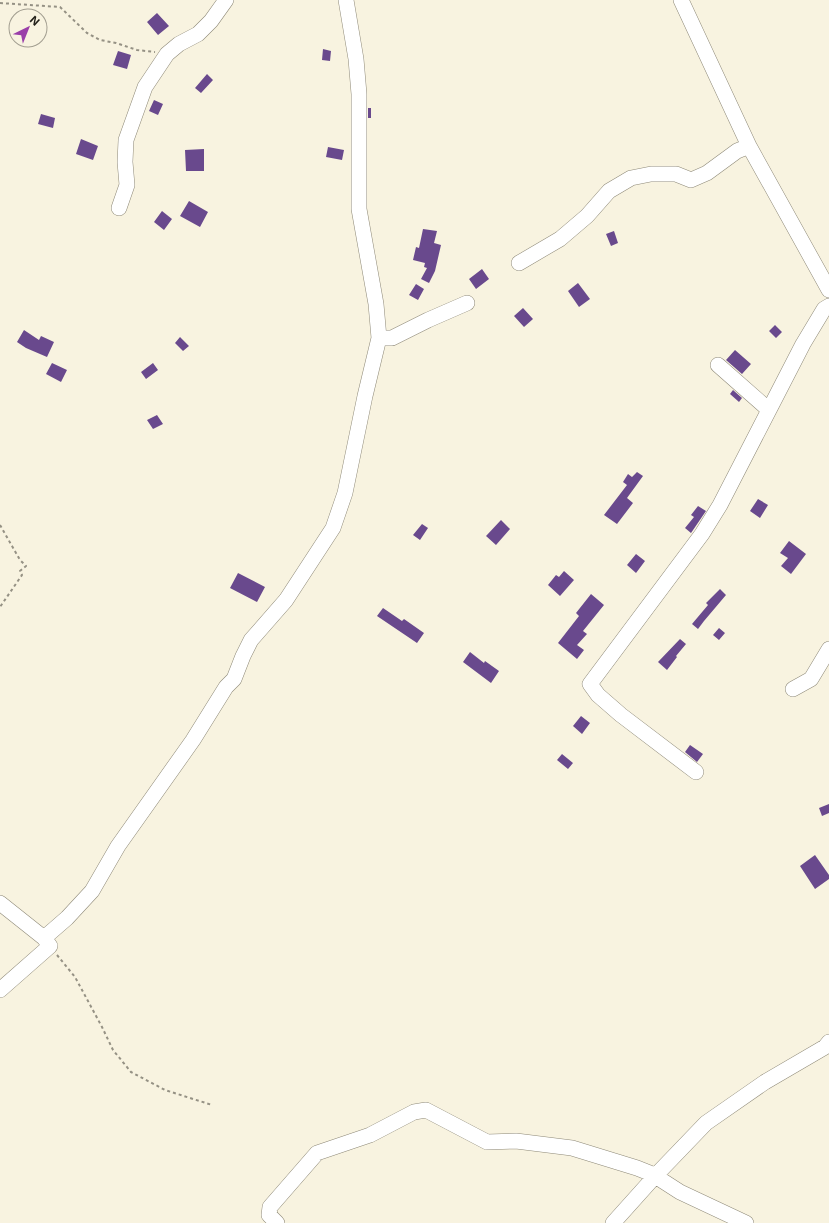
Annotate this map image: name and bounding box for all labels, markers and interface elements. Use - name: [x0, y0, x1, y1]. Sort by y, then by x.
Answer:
- north arrow: [8, 8, 48, 48]
- text: N: [27, 13, 43, 29]

